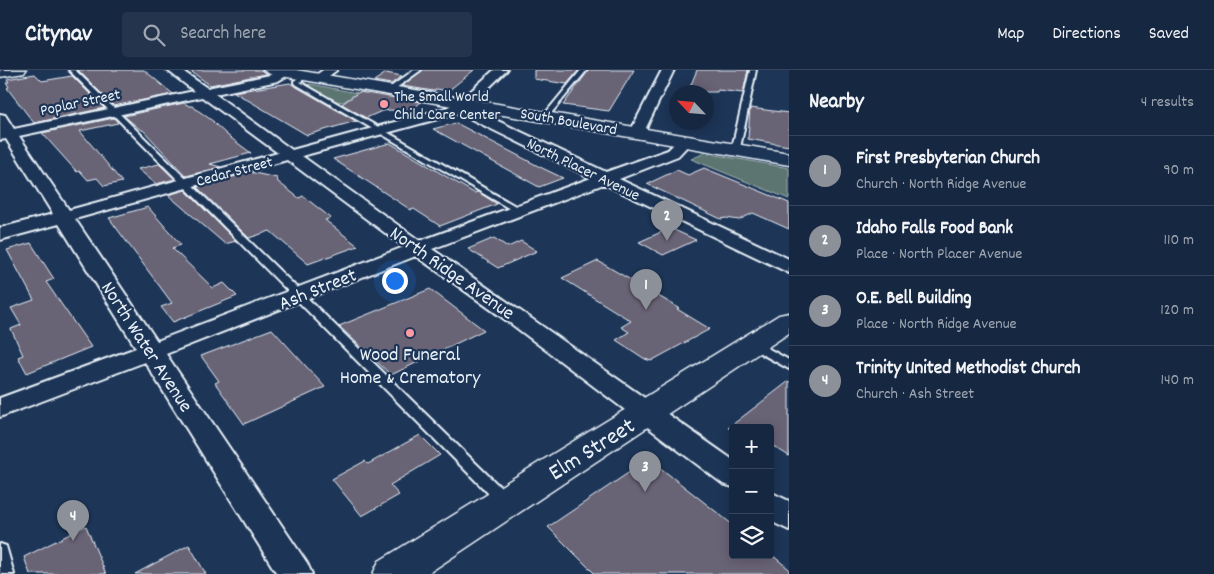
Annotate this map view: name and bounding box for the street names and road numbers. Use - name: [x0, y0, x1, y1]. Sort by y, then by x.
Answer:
- street label: Poplar Street: [38, 84, 123, 123]
- street label: South Boulevard: [518, 103, 619, 142]
- street label: North Placer Avenue: [522, 133, 643, 208]
- street label: Cedar Street: [194, 151, 276, 194]
- street label: North Ridge Avenue: [383, 221, 520, 328]
- street label: Ash Street: [275, 263, 361, 319]
- street label: North Water Avenue: [93, 277, 198, 419]
- street label: Elm Street: [542, 410, 643, 491]

